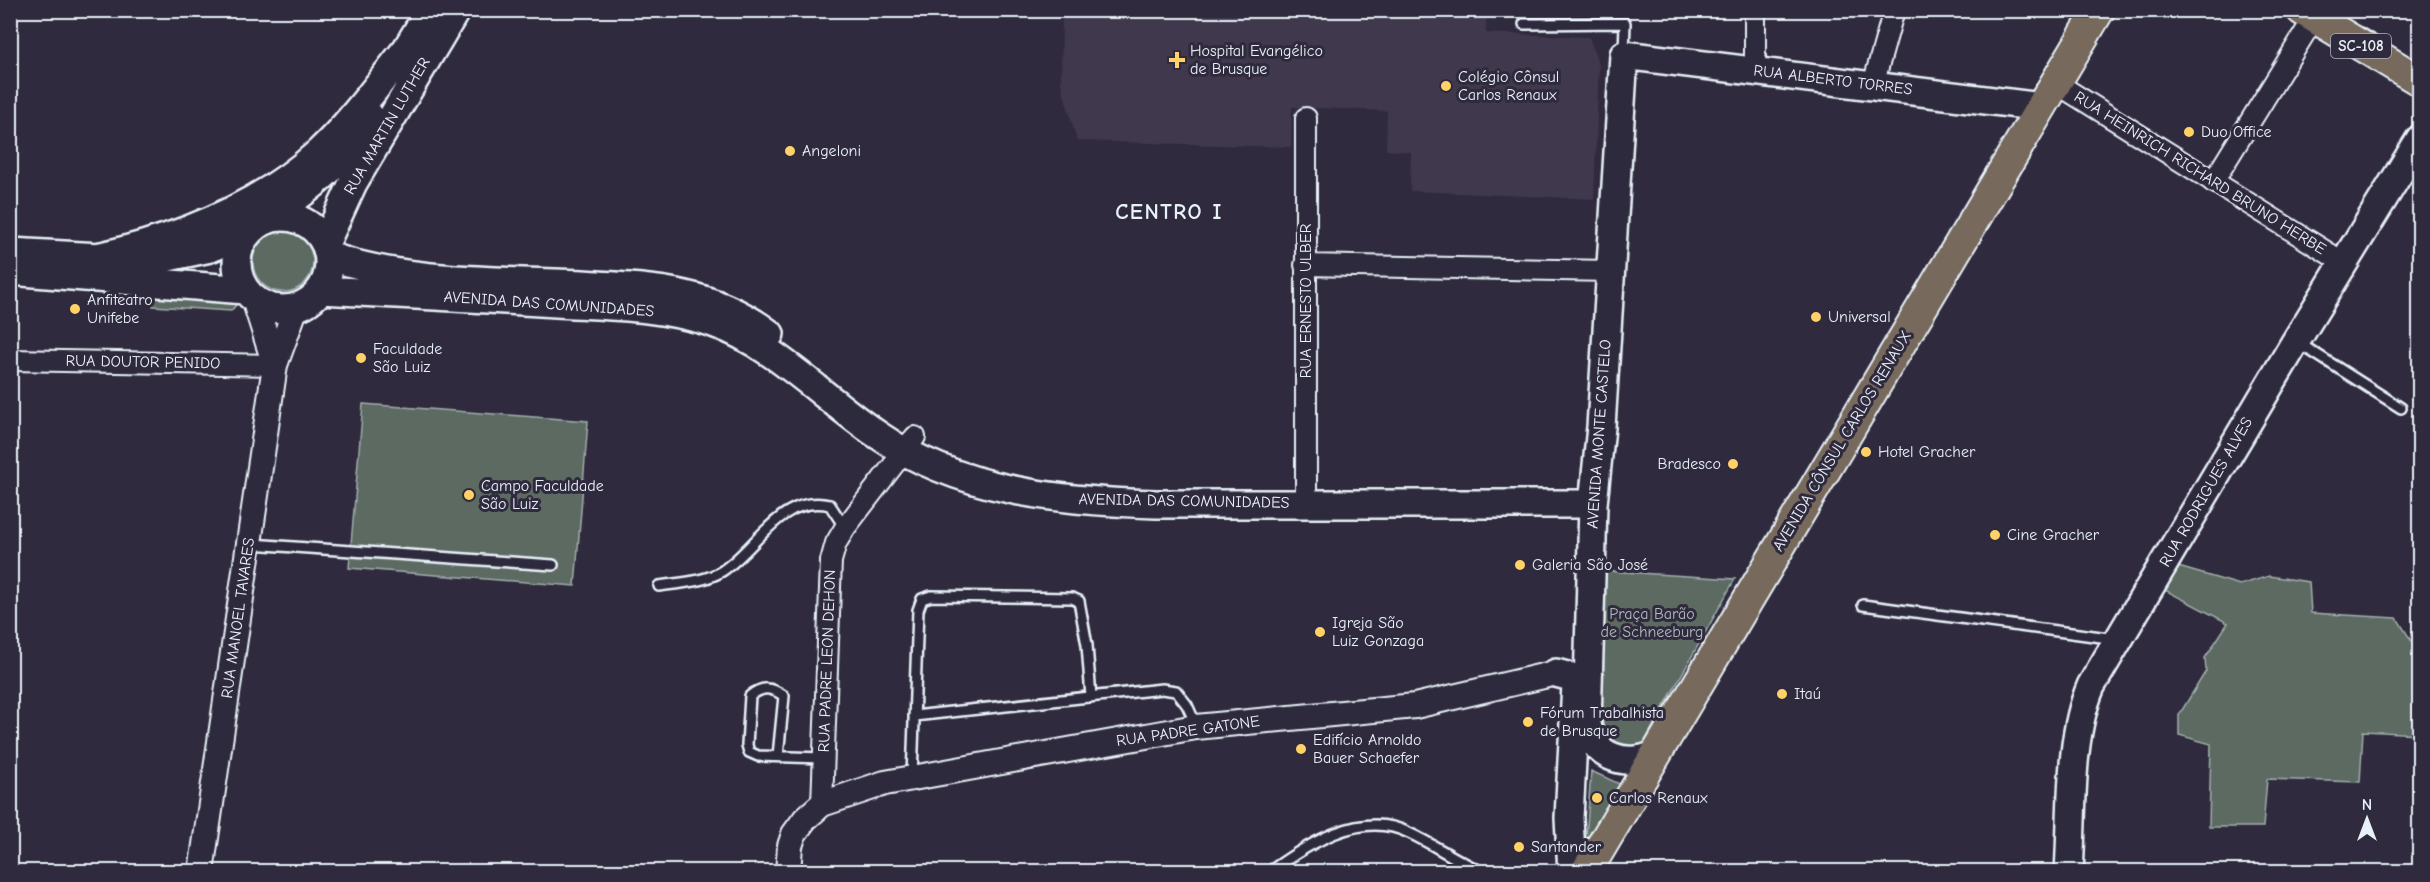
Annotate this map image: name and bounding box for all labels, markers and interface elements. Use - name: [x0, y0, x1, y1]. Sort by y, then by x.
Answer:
- road number: SC-108: [2331, 34, 2391, 58]
- place label: Hospital Evangélico de Brusque: [1190, 42, 1323, 78]
- marker: Hospital Evangélico de Brusque: [1168, 51, 1186, 69]
- street label: RUA MARTIN LUTHER: [340, 54, 434, 198]
- street label: RUA ALBERTO TORRES: [1753, 61, 1914, 99]
- place label: Colégio Cônsul Carlos Renaux: [1458, 68, 1559, 104]
- marker: Colégio Cônsul Carlos Renaux: [1439, 79, 1453, 93]
- street label: RUA HEINRICH RICHARD BRUNO HERBE: [2071, 88, 2329, 258]
- place label: Duo Office: [2201, 123, 2272, 141]
- marker: Duo Office: [2182, 125, 2196, 139]
- place label: Angeloni: [802, 142, 861, 160]
- marker: Angeloni: [783, 144, 797, 158]
- district label: CENTRO I: [1115, 199, 1223, 225]
- street label: RUA ERNESTO ULBER: [1297, 223, 1315, 378]
- street label: AVENIDA DAS COMUNIDADES: [443, 288, 655, 320]
- place label: Anfiteatro Unifebe: [87, 291, 153, 327]
- marker: Anfiteatro Unifebe: [68, 302, 82, 316]
- place label: Universal: [1828, 308, 1891, 326]
- marker: Universal: [1809, 310, 1823, 324]
- street label: AVENIDA CÔNSUL CARLOS RENAUX: [1768, 327, 1915, 554]
- street label: AVENIDA MONTE CASTELO: [1583, 339, 1615, 529]
- place label: Faculdade São Luiz: [373, 340, 442, 376]
- marker: Faculdade São Luiz: [354, 351, 368, 365]
- street label: RUA DOUTOR PENIDO: [65, 352, 221, 372]
- street label: RUA RODRIGUES ALVES: [2156, 414, 2256, 570]
- place label: Hotel Gracher: [1878, 443, 1976, 461]
- marker: Hotel Gracher: [1859, 445, 1873, 459]
- place label: Bradesco: [1657, 455, 1721, 473]
- marker: Bradesco: [1726, 457, 1740, 471]
- place label: Campo Faculdade São Luiz: [481, 477, 604, 513]
- marker: Campo Faculdade São Luiz: [462, 488, 476, 502]
- street label: AVENIDA DAS COMUNIDADES: [1078, 490, 1290, 512]
- place label: Cine Gracher: [2007, 526, 2100, 544]
- marker: Cine Gracher: [1988, 528, 2002, 542]
- street label: RUA MANOEL TAVARES: [218, 536, 258, 699]
- place label: Galeria São José: [1532, 556, 1648, 574]
- marker: Galeria São José: [1513, 558, 1527, 572]
- street label: RUA PADRE LEON DEHON: [815, 569, 839, 753]
- park label: Praça Barão de Schneeburg: [1601, 605, 1703, 641]
- place label: Igreja São Luiz Gonzaga: [1332, 614, 1424, 650]
- marker: Igreja São Luiz Gonzaga: [1313, 625, 1327, 639]
- place label: Itaú: [1794, 685, 1821, 703]
- marker: Itaú: [1775, 687, 1789, 701]
- place label: Fórum Trabalhista de Brusque: [1540, 704, 1664, 740]
- street label: RUA PADRE GATONE: [1115, 712, 1261, 750]
- marker: Fórum Trabalhista de Brusque: [1521, 715, 1535, 729]
- place label: Edifício Arnoldo Bauer Schaefer: [1313, 731, 1421, 767]
- marker: Edifício Arnoldo Bauer Schaefer: [1294, 742, 1308, 756]
- place label: Carlos Renaux: [1609, 789, 1708, 807]
- north arrow: [2337, 789, 2397, 849]
- marker: Carlos Renaux: [1590, 791, 1604, 805]
- text: N: [2362, 796, 2372, 814]
- place label: Santander: [1531, 838, 1602, 856]
- marker: Santander: [1512, 840, 1526, 854]

